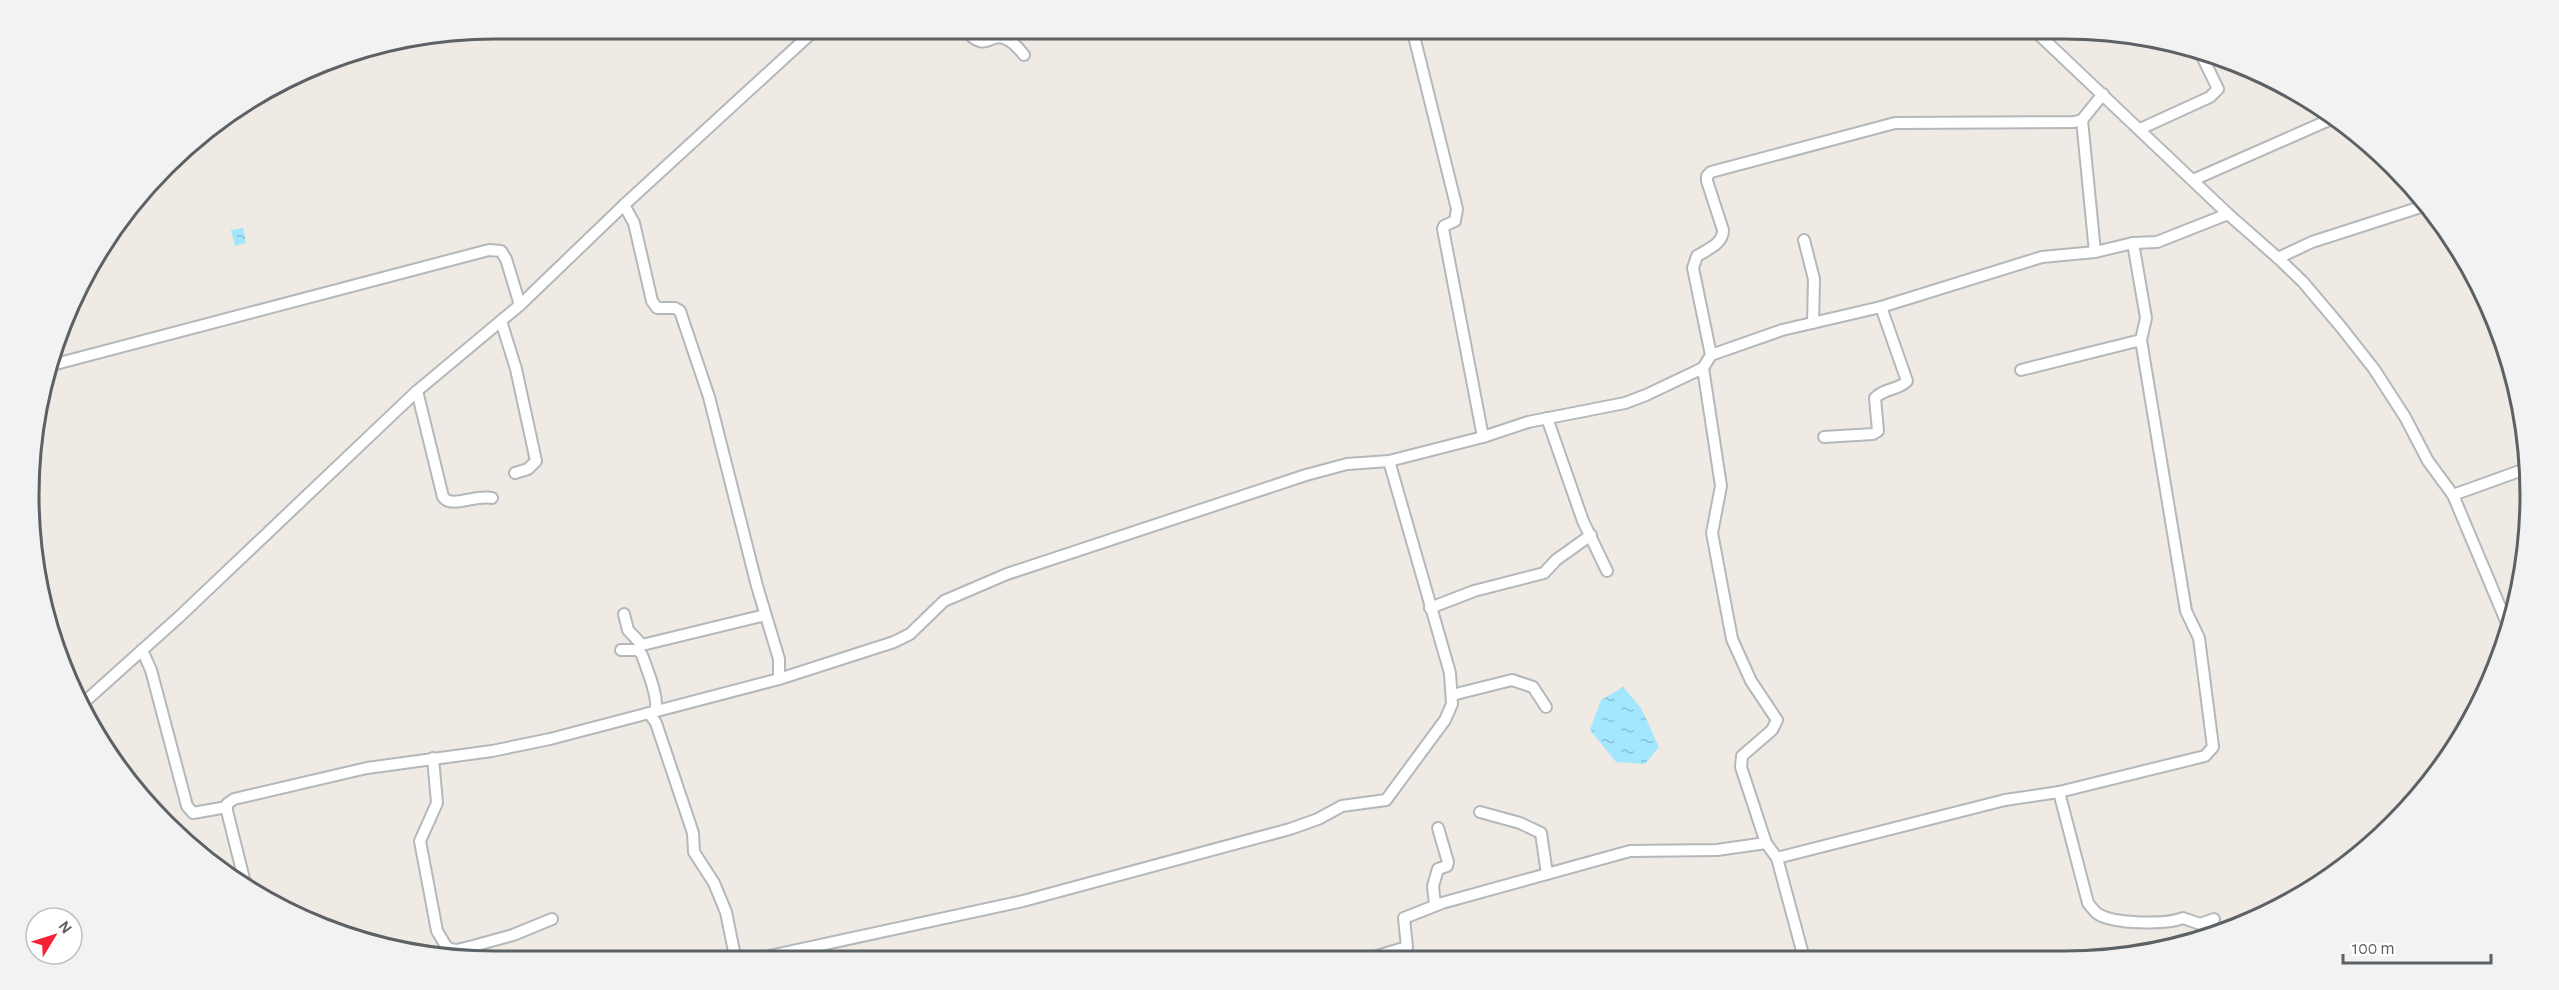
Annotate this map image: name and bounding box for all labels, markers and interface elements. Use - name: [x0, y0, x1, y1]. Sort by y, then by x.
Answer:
- north arrow: [24, 906, 84, 966]
- text: N: [55, 918, 75, 937]
- scale bar: [2343, 927, 2492, 965]
- text: 100 m: [2352, 940, 2395, 958]

